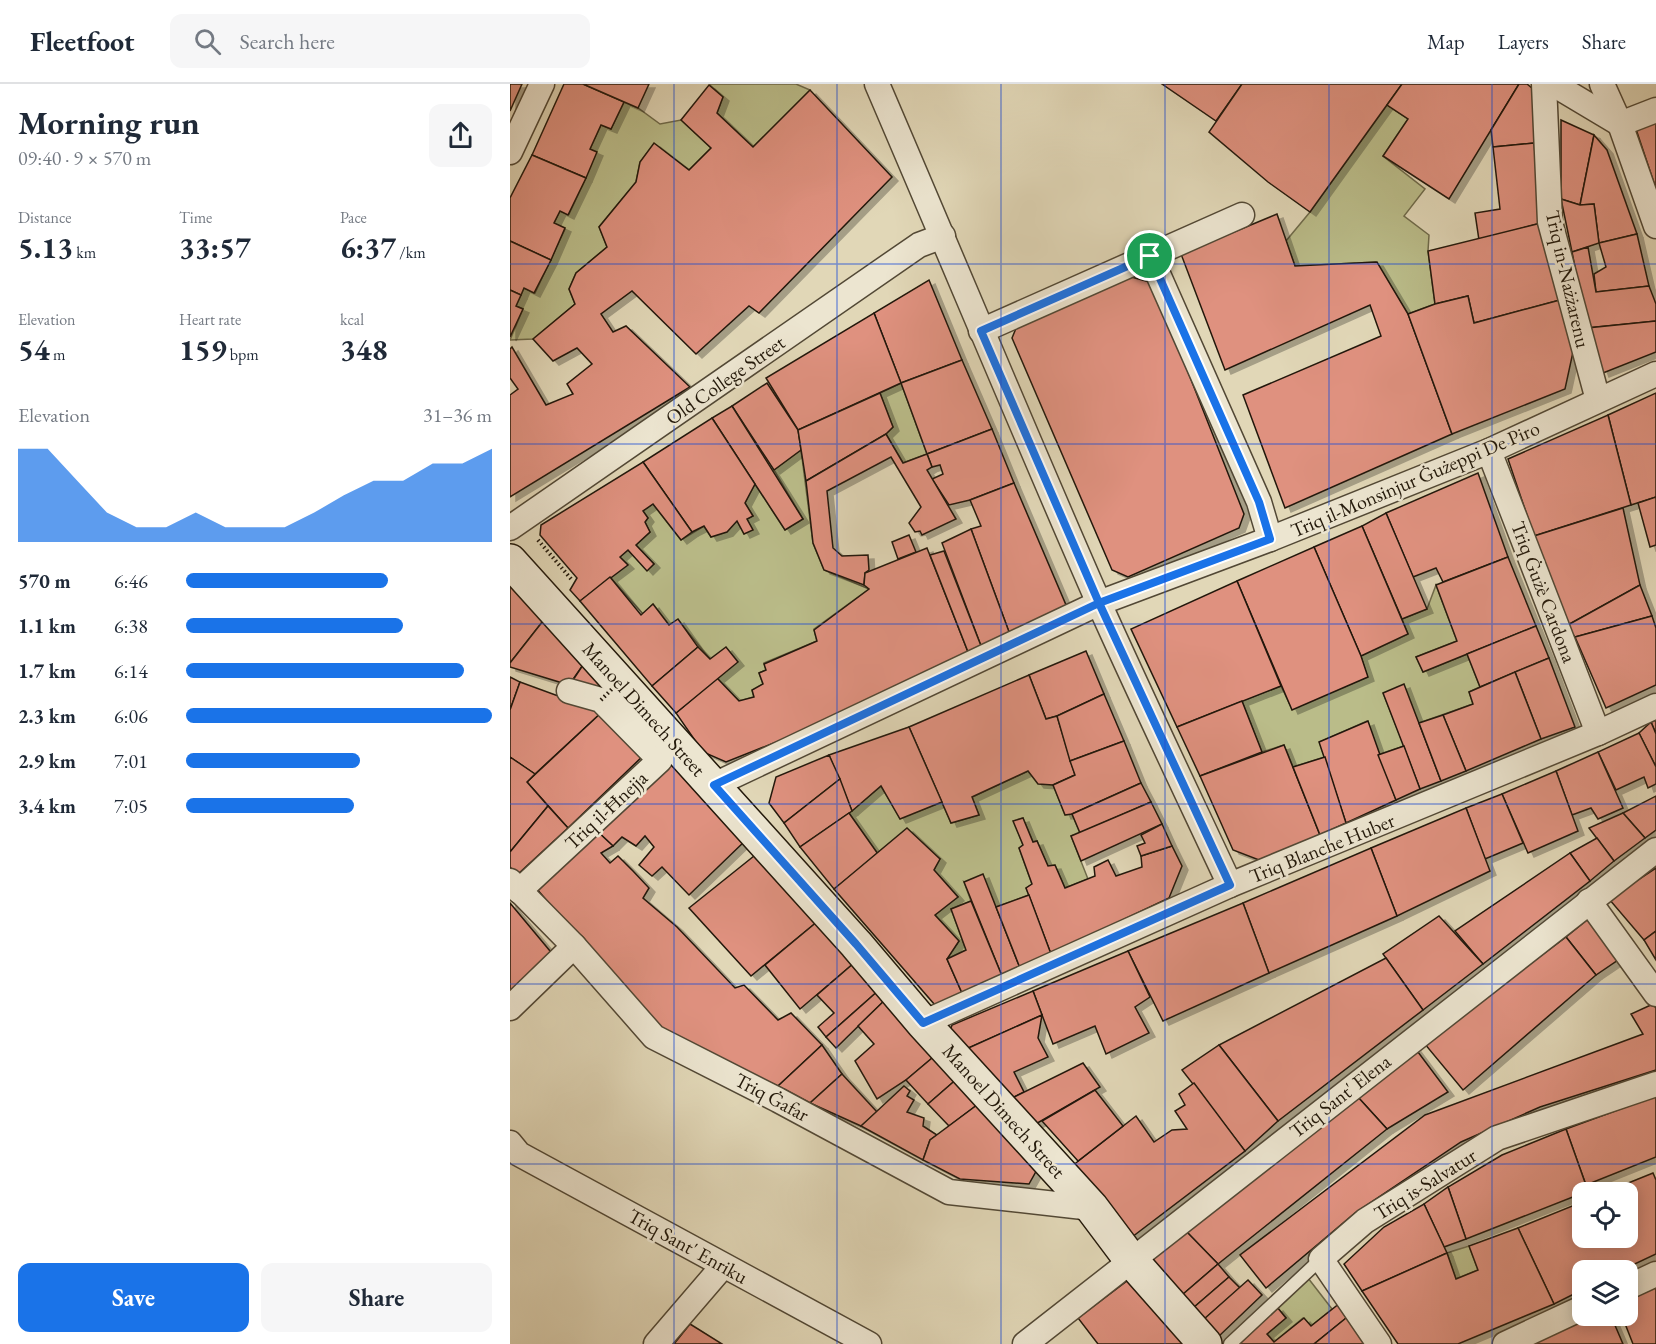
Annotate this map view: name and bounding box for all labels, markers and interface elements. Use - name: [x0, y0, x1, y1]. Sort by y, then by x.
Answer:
- search box: [170, 14, 590, 68]
- text: Fleetfoot: [30, 23, 134, 59]
- icon: search: [191, 25, 224, 58]
- text: Search here: [239, 27, 335, 56]
- text: Map: [1427, 28, 1465, 55]
- text: Layers: [1498, 28, 1549, 55]
- text: Share: [1582, 28, 1626, 55]
- text: Morning run: [18, 101, 200, 144]
- button: share: [429, 104, 492, 167]
- text: 09:40 · 9 × 570 m: [18, 145, 151, 171]
- text: Distance: [18, 207, 71, 228]
- text: Time: [179, 207, 212, 228]
- text: Pace: [340, 207, 367, 228]
- street label: Triq in-Nażżarenu: [1540, 208, 1597, 351]
- text: 5.13: [18, 228, 73, 267]
- text: 33:57: [179, 228, 251, 267]
- text: 6:37: [340, 228, 396, 267]
- pin: [1124, 230, 1175, 281]
- icon: arrive: [1133, 239, 1166, 272]
- text: km: [73, 242, 96, 263]
- text: /km: [396, 242, 426, 263]
- text: Elevation: [18, 309, 76, 330]
- text: Heart rate: [179, 309, 241, 330]
- text: kcal: [340, 309, 364, 330]
- street label: Old College Street: [660, 329, 790, 431]
- text: 54: [18, 330, 50, 369]
- text: 159: [179, 330, 227, 369]
- text: 348: [340, 330, 388, 369]
- text: m: [50, 344, 65, 365]
- text: bpm: [227, 344, 259, 365]
- text: Elevation: [18, 402, 90, 428]
- text: 31–36 m: [423, 402, 492, 428]
- street label: Triq il-Monsinjur Ġużeppi De Piro: [1287, 415, 1543, 543]
- street label: Triq Ġużè Cardona: [1505, 518, 1583, 666]
- text: 570 m: [18, 568, 71, 594]
- text: 6:46: [114, 568, 148, 594]
- text: 1.1 km: [18, 613, 76, 639]
- text: 6:38: [114, 613, 148, 639]
- street label: Manoel Dimech Street: [577, 636, 712, 782]
- text: 1.7 km: [18, 658, 76, 684]
- text: 6:14: [114, 658, 148, 684]
- text: 2.3 km: [18, 703, 76, 729]
- text: 6:06: [114, 703, 148, 729]
- text: 2.9 km: [18, 748, 76, 774]
- text: 7:01: [114, 748, 148, 774]
- street label: Triq il-Ħnejja: [559, 765, 653, 855]
- text: 3.4 km: [18, 793, 76, 819]
- text: 7:05: [114, 793, 148, 819]
- street label: Triq Blanche Huber: [1246, 807, 1399, 889]
- street label: Manoel Dimech Street: [937, 1038, 1072, 1184]
- street label: Triq Sant' Elena: [1284, 1048, 1396, 1144]
- street label: Triq Ġafar: [730, 1067, 814, 1128]
- street label: Triq is-Salvatur: [1369, 1142, 1481, 1226]
- map controls: [1572, 1182, 1638, 1326]
- button: locate: [1572, 1182, 1638, 1248]
- street label: Triq Sant' Enriku: [624, 1202, 753, 1290]
- button: layers: [1572, 1260, 1638, 1326]
- button: Save: [18, 1263, 249, 1332]
- button: Share: [261, 1263, 492, 1332]

